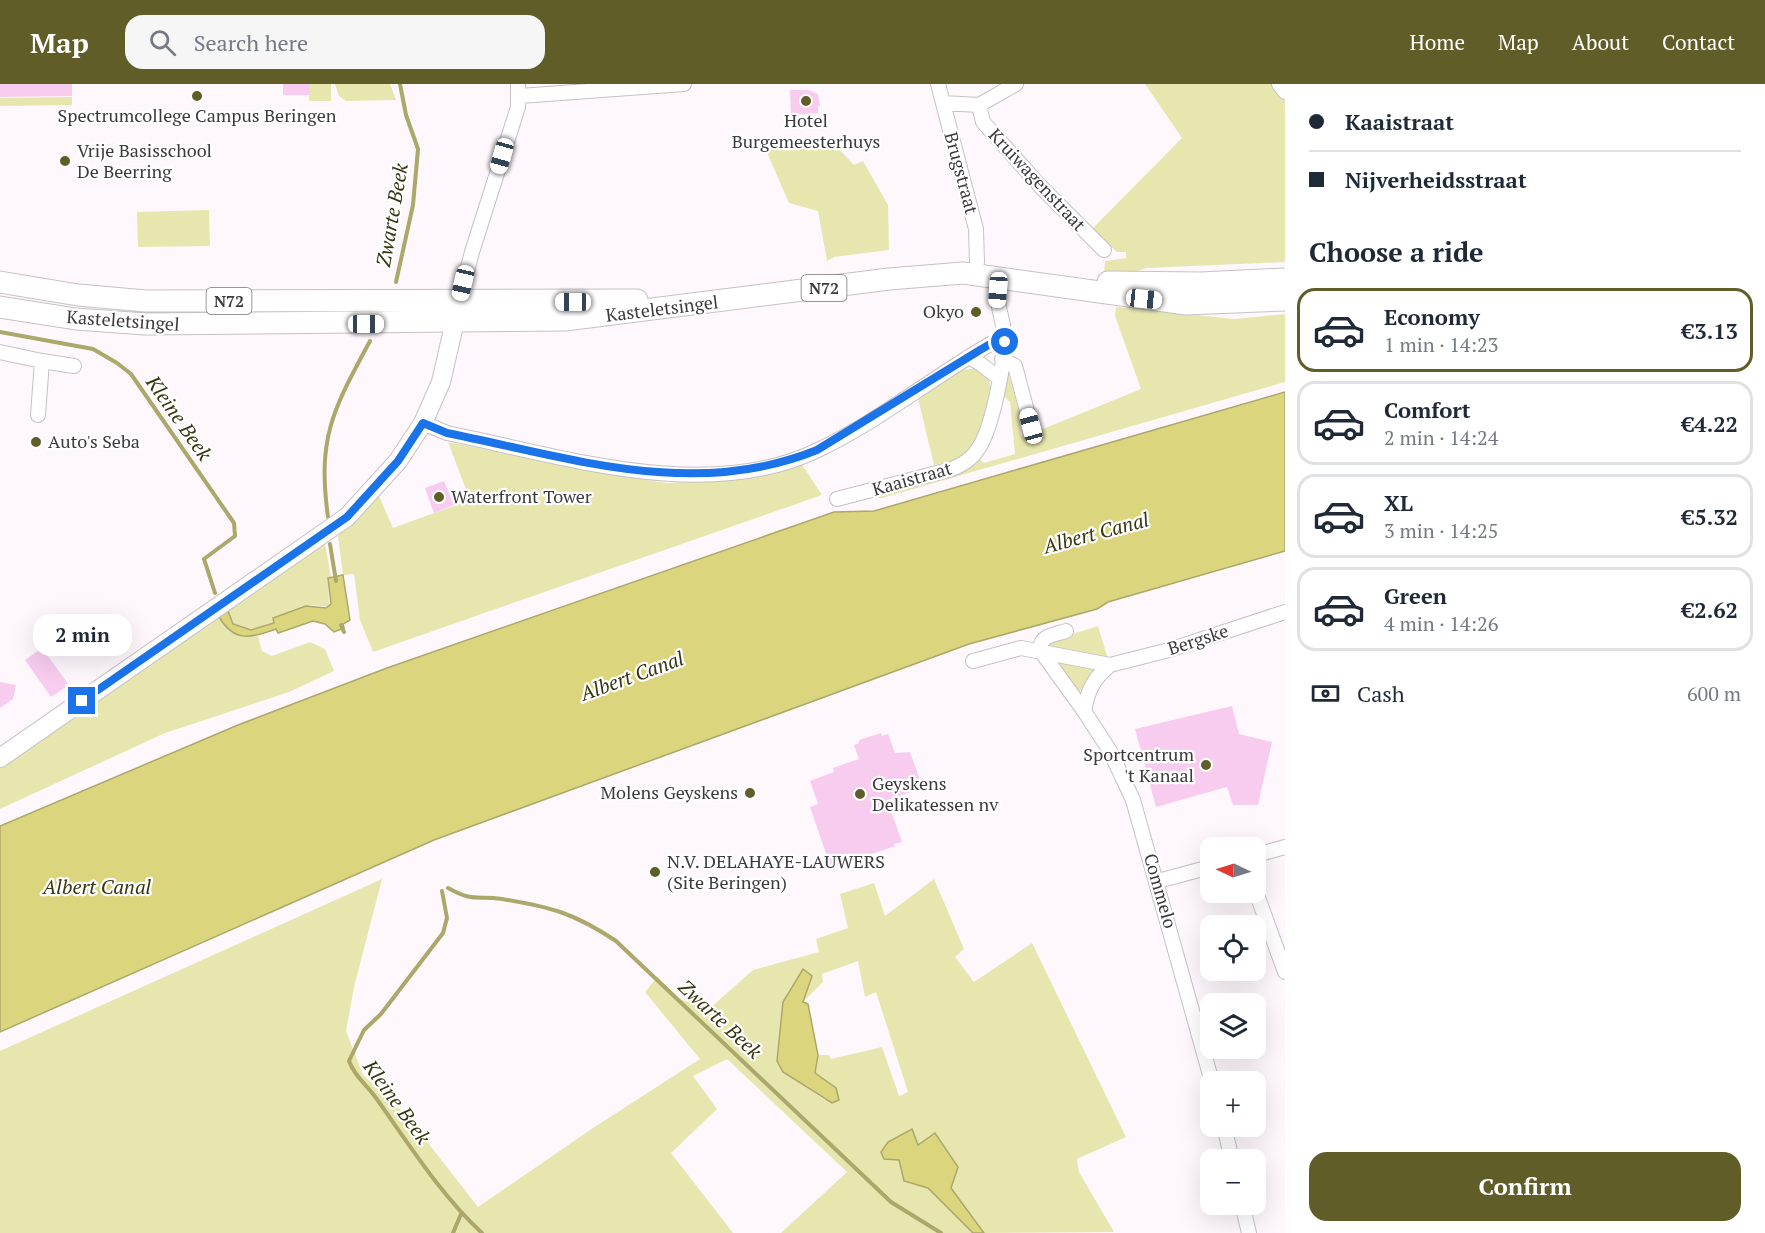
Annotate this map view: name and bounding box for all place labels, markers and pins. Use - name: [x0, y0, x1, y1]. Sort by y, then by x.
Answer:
- marker: Spectrumcollege Campus Beringen: [190, 89, 204, 103]
- marker: Hotel Burgemeesterhuys: [799, 94, 813, 108]
- place label: Spectrumcollege Campus Beringen: [58, 103, 337, 127]
- place label: Hotel Burgemeesterhuys: [732, 108, 880, 153]
- place label: Vrije Basisschool De Beerring: [77, 138, 212, 183]
- marker: Vrije Basisschool De Beerring: [58, 154, 72, 168]
- place label: Okyo: [923, 299, 964, 323]
- marker: Okyo: [969, 305, 983, 319]
- place label: Auto's Seba: [48, 429, 140, 453]
- marker: Auto's Seba: [29, 435, 43, 449]
- place label: Waterfront Tower: [451, 484, 592, 508]
- marker: Waterfront Tower: [432, 490, 446, 504]
- place label: Sportcentrum 't Kanaal: [1083, 742, 1194, 787]
- marker: Sportcentrum 't Kanaal: [1199, 758, 1213, 772]
- place label: Geyskens Delikatessen nv: [872, 771, 999, 816]
- place label: Molens Geyskens: [600, 780, 738, 804]
- marker: Molens Geyskens: [743, 786, 757, 800]
- marker: Geyskens Delikatessen nv: [853, 787, 867, 801]
- place label: N.V. DELAHAYE-LAUWERS (Site Beringen): [667, 849, 885, 894]
- marker: N.V. DELAHAYE-LAUWERS (Site Beringen): [648, 865, 662, 879]

